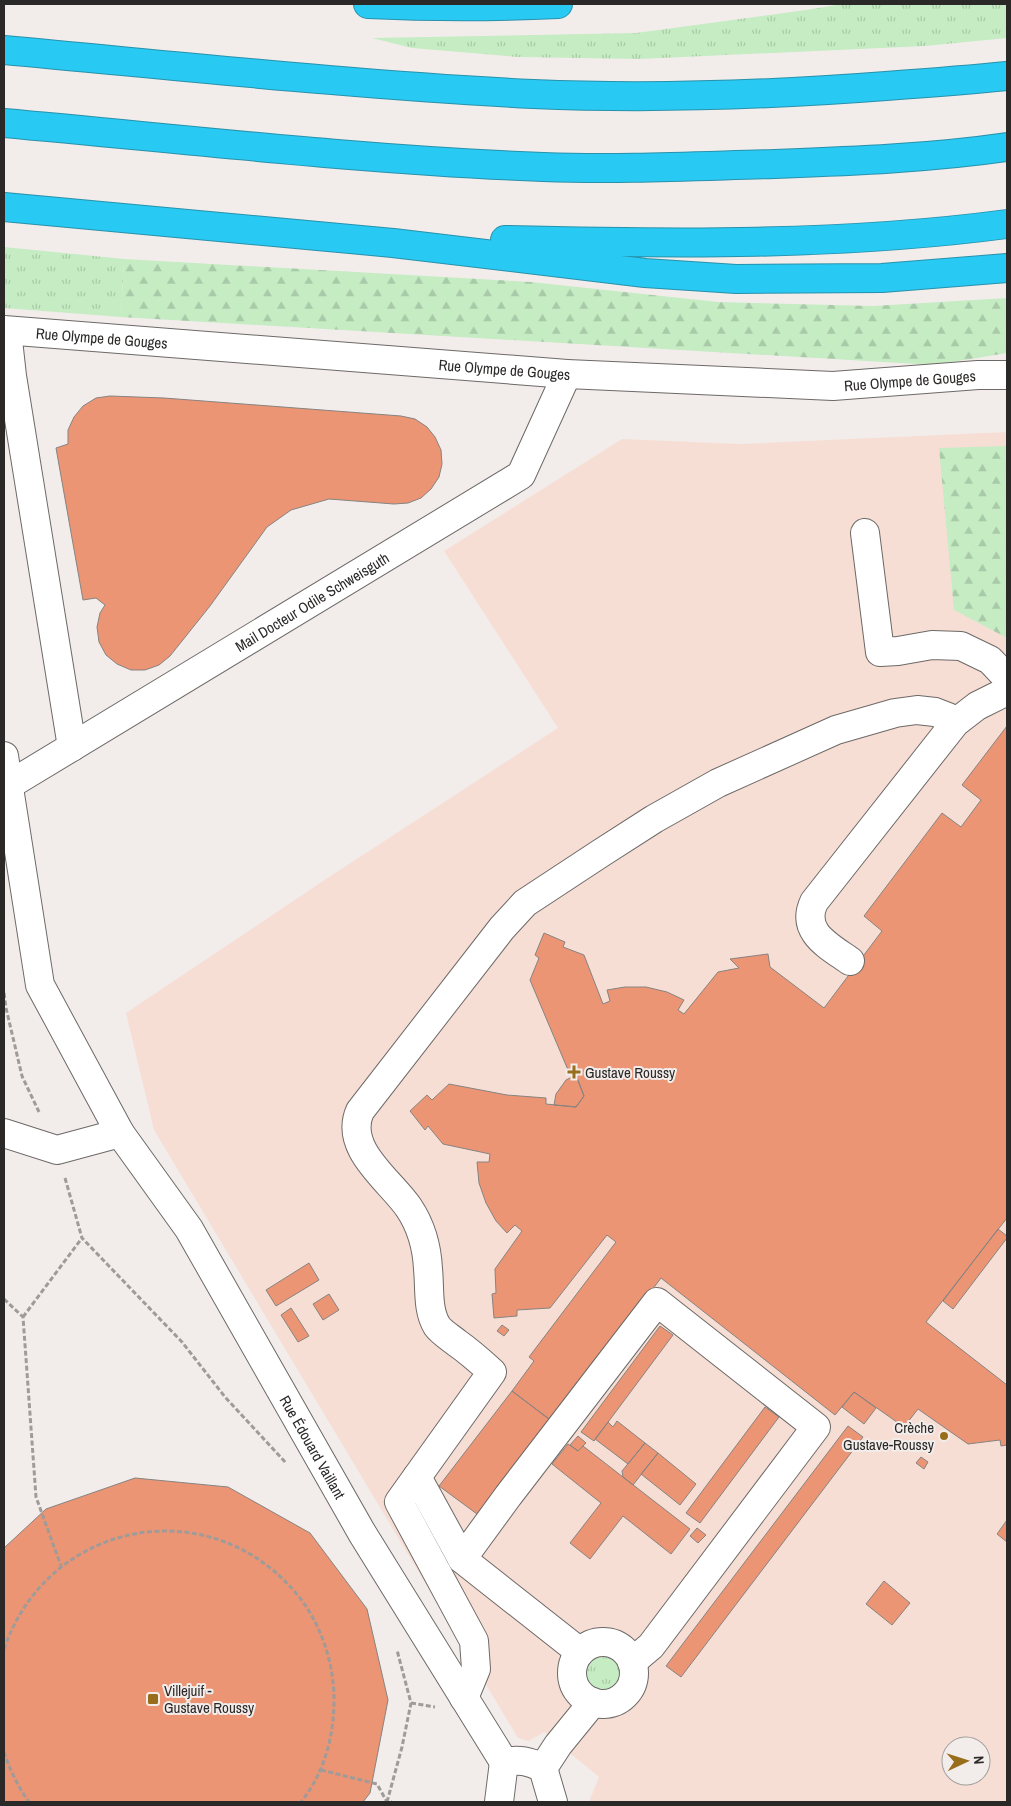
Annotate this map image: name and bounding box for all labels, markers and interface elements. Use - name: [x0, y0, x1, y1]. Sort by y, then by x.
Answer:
- street label: Rue Olympe de Gouges: [35, 322, 168, 353]
- street label: Rue Olympe de Gouges: [438, 354, 571, 385]
- street label: Rue Olympe de Gouges: [843, 365, 976, 396]
- street label: Mail Docteur Odile Schweisguth: [231, 547, 393, 656]
- place label: Gustave Roussy: [585, 1062, 676, 1083]
- marker: Gustave Roussy: [567, 1065, 581, 1079]
- street label: Rue Édouard Vaillant: [275, 1391, 351, 1503]
- place label: Crèche Gustave-Roussy: [843, 1417, 935, 1455]
- marker: Crèche Gustave-Roussy: [938, 1430, 950, 1442]
- place label: Villejuif - Gustave Roussy: [164, 1680, 255, 1718]
- marker: Villejuif - Gustave Roussy: [146, 1692, 160, 1706]
- north arrow: [941, 1736, 991, 1786]
- text: N: [970, 1755, 988, 1765]

